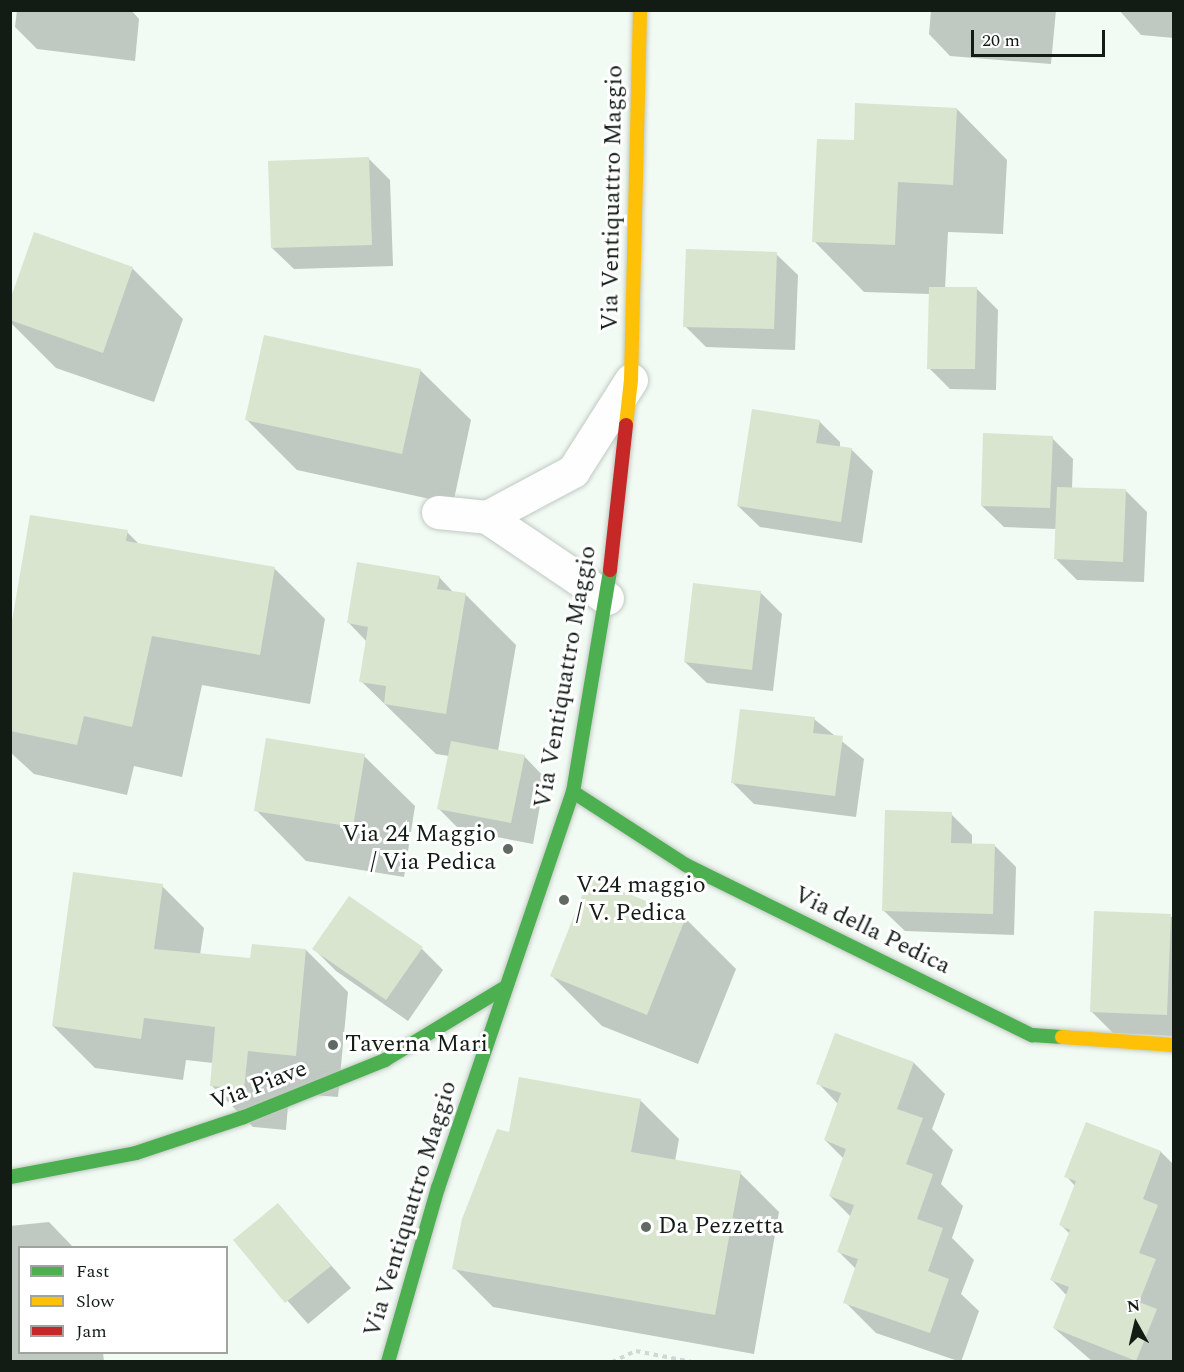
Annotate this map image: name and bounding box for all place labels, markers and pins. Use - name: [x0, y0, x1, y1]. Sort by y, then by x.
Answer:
- place label: Via 24 Maggio / Via Pedica: [342, 821, 496, 877]
- marker: Via 24 Maggio / Via Pedica: [501, 842, 515, 856]
- place label: V.24 maggio / V. Pedica: [576, 872, 706, 928]
- marker: V.24 maggio / V. Pedica: [557, 893, 571, 907]
- place label: Taverna Mari: [345, 1031, 488, 1059]
- marker: Taverna Mari: [326, 1038, 340, 1052]
- place label: Da Pezzetta: [658, 1213, 784, 1241]
- marker: Da Pezzetta: [639, 1220, 653, 1234]

